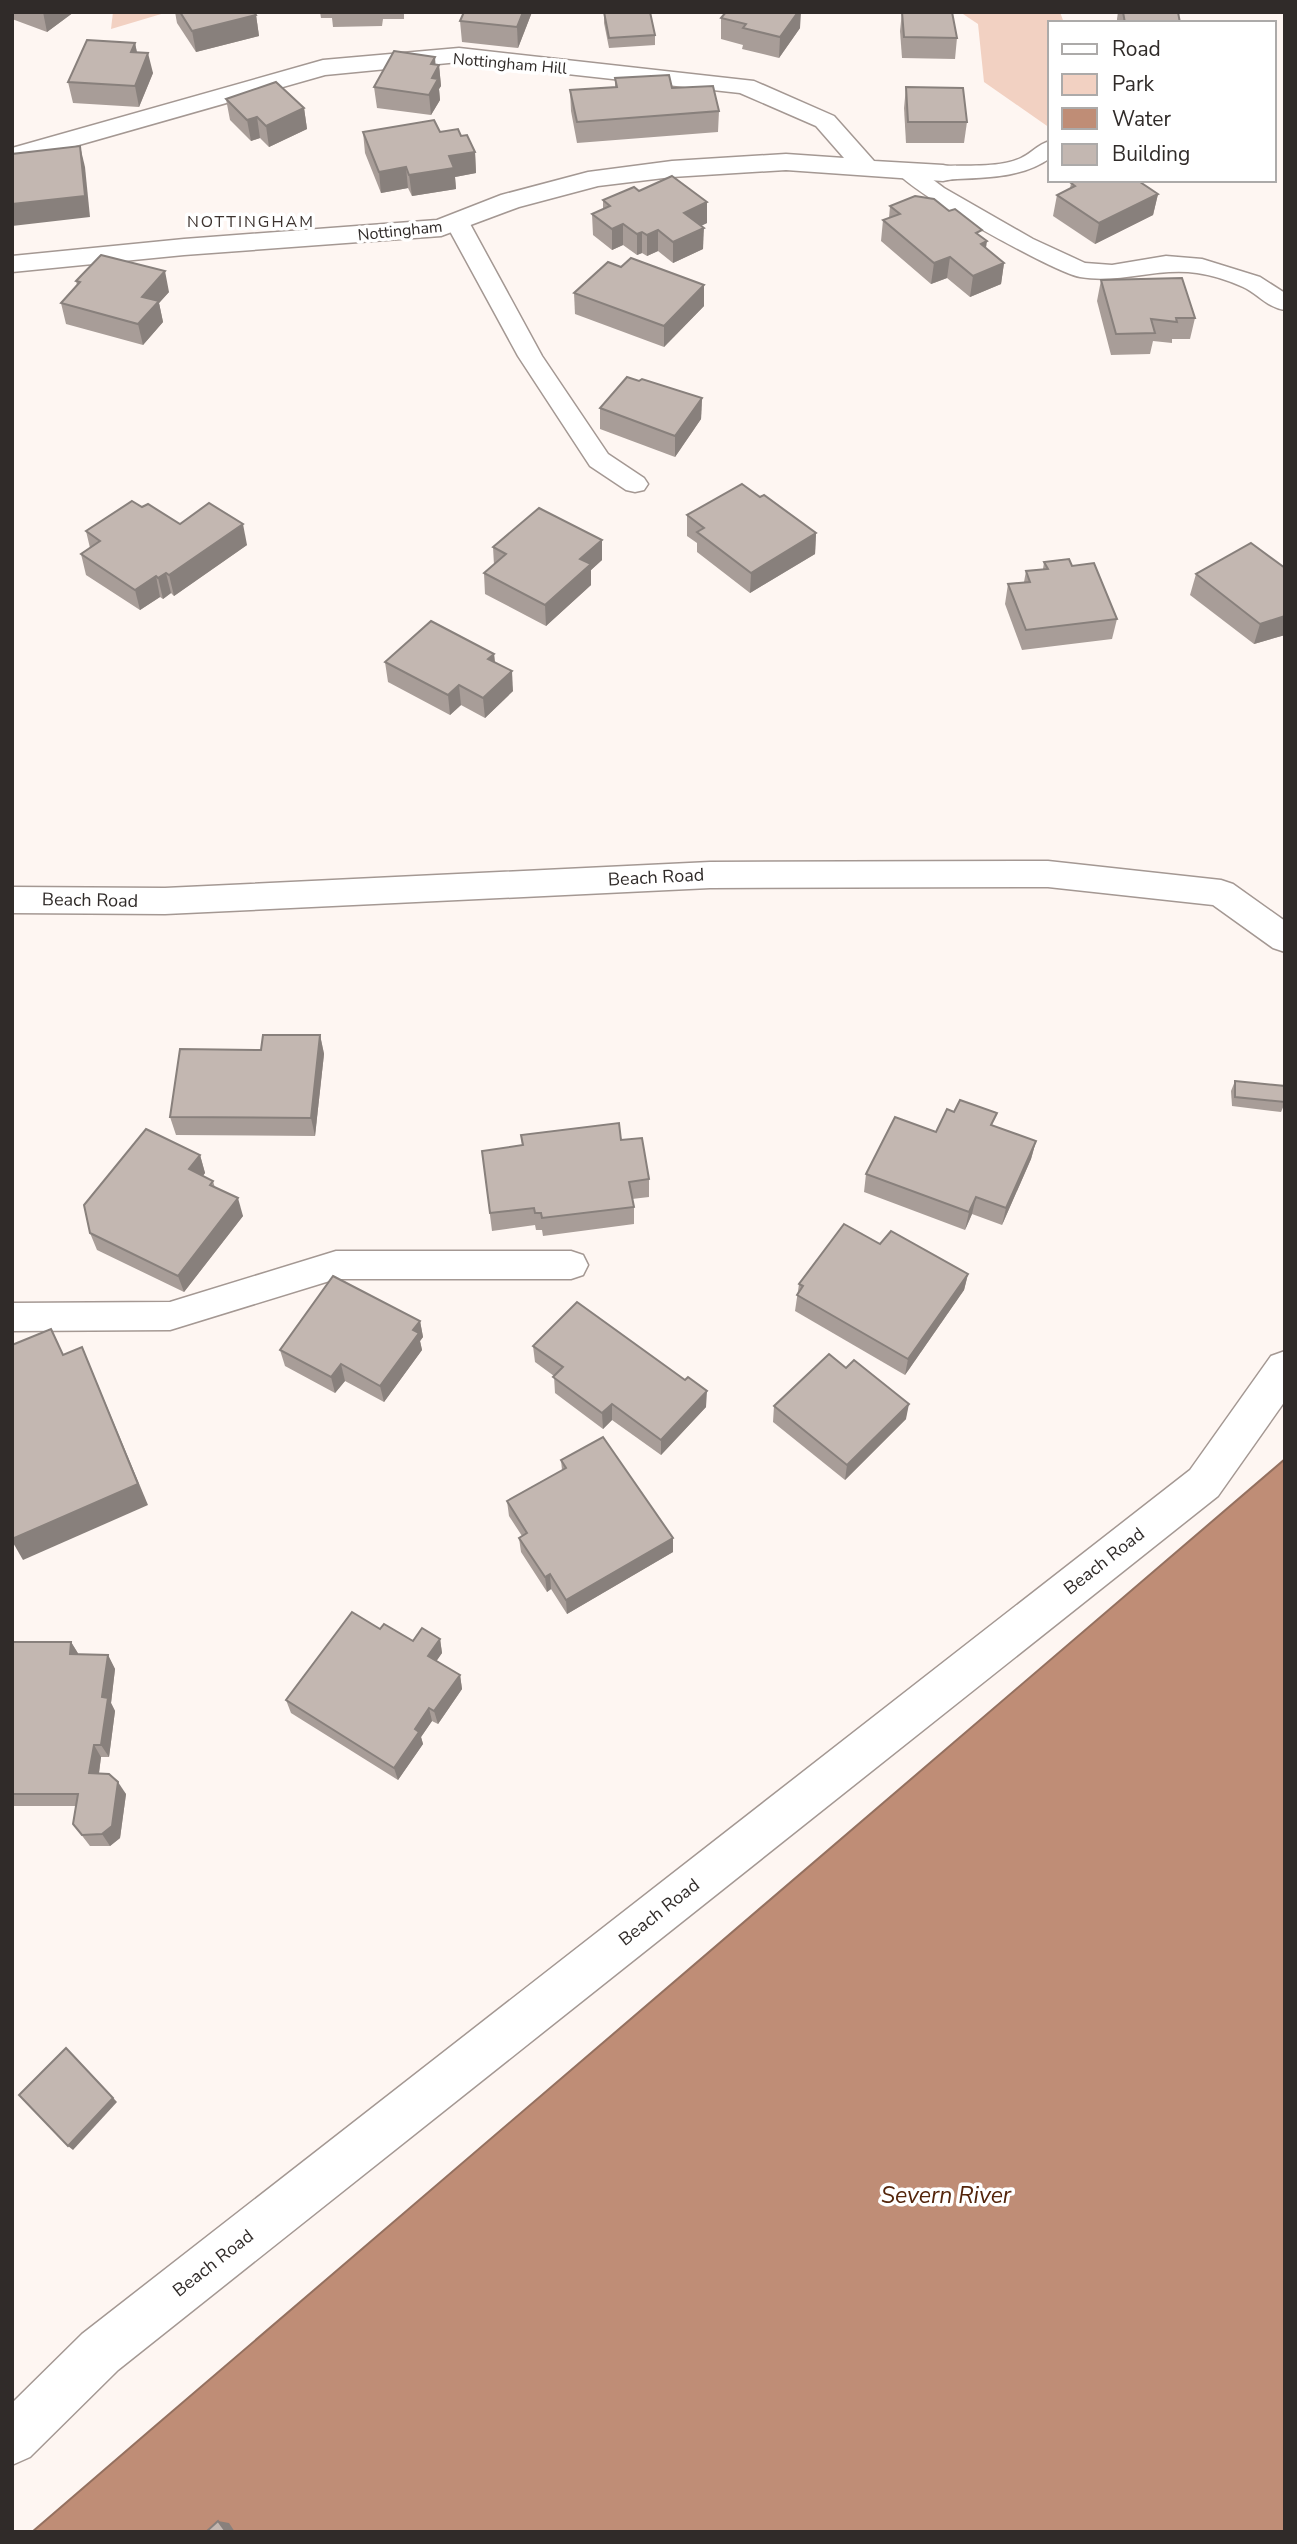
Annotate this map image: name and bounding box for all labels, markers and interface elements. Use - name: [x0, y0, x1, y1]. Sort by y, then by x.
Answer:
- legend: [1048, 21, 1276, 182]
- text: Road: [1112, 35, 1161, 63]
- street label: Nottingham Hill: [452, 48, 568, 80]
- text: Park: [1112, 70, 1154, 98]
- text: Water: [1112, 105, 1171, 133]
- text: Building: [1112, 140, 1190, 168]
- district label: NOTTINGHAM: [187, 211, 315, 233]
- street label: Nottingham: [357, 216, 444, 246]
- street label: Beach Road: [607, 862, 705, 892]
- street label: Beach Road: [42, 887, 138, 913]
- street label: Beach Road: [1059, 1522, 1149, 1600]
- street label: Beach Road: [614, 1873, 704, 1951]
- water label: Severn River: [881, 2180, 1012, 2211]
- street label: Beach Road: [168, 2224, 258, 2302]

